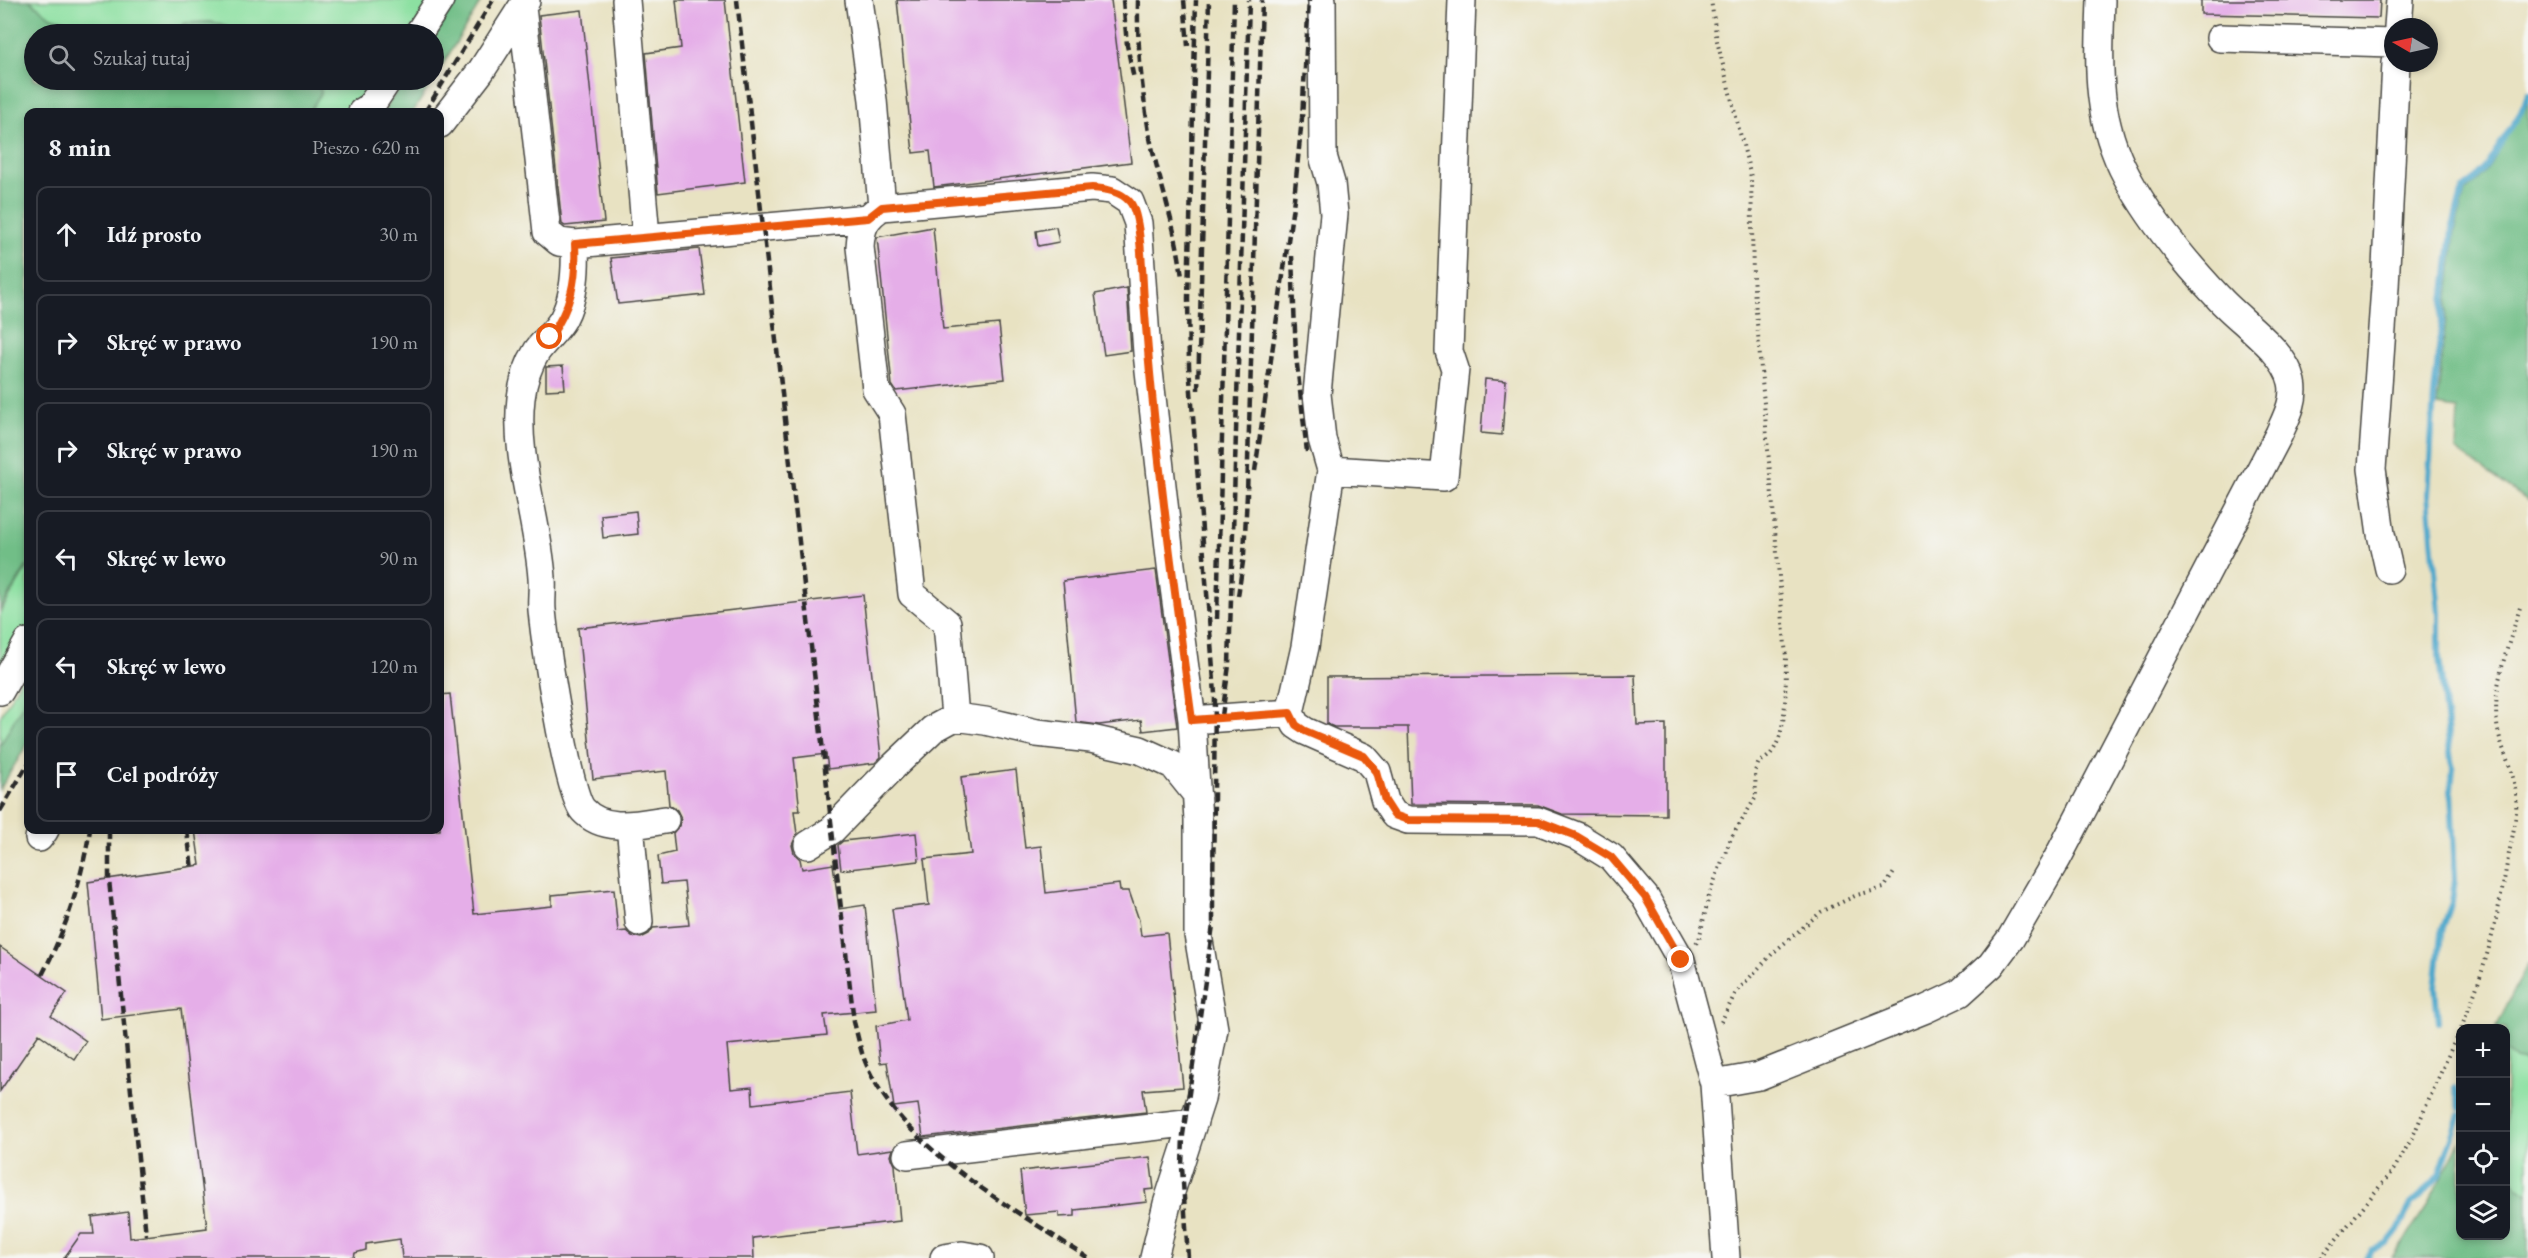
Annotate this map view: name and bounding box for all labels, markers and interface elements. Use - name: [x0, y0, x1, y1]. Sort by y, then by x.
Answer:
- north arrow: [2384, 18, 2438, 72]
- search box: [24, 24, 444, 90]
- icon: search: [45, 41, 78, 74]
- text: Szukaj tutaj: [93, 43, 190, 72]
- text: 8 min: [48, 130, 111, 164]
- text: Pieszo · 620 m: [312, 134, 420, 160]
- icon: ahead: [50, 218, 83, 251]
- text: Idź prosto: [107, 220, 201, 249]
- text: 30 m: [379, 221, 418, 247]
- route start: [536, 323, 562, 349]
- icon: right: [50, 326, 83, 359]
- text: Skręć w prawo: [107, 328, 241, 357]
- text: 190 m: [370, 329, 418, 355]
- icon: right: [50, 434, 83, 467]
- text: Skręć w prawo: [107, 436, 241, 465]
- text: 190 m: [370, 437, 418, 463]
- icon: left: [50, 542, 83, 575]
- text: Skręć w lewo: [107, 544, 226, 573]
- text: 90 m: [379, 545, 418, 571]
- icon: left: [50, 650, 83, 683]
- text: Skręć w lewo: [107, 652, 226, 681]
- text: 120 m: [370, 653, 418, 679]
- icon: arrive: [50, 758, 83, 791]
- text: Cel podróży: [107, 760, 219, 789]
- route end: [1667, 946, 1693, 972]
- map controls: [2456, 1024, 2510, 1240]
- button: +: [2456, 1024, 2510, 1078]
- button: −: [2456, 1078, 2510, 1132]
- button: locate: [2456, 1132, 2510, 1186]
- button: layers: [2456, 1186, 2510, 1240]

